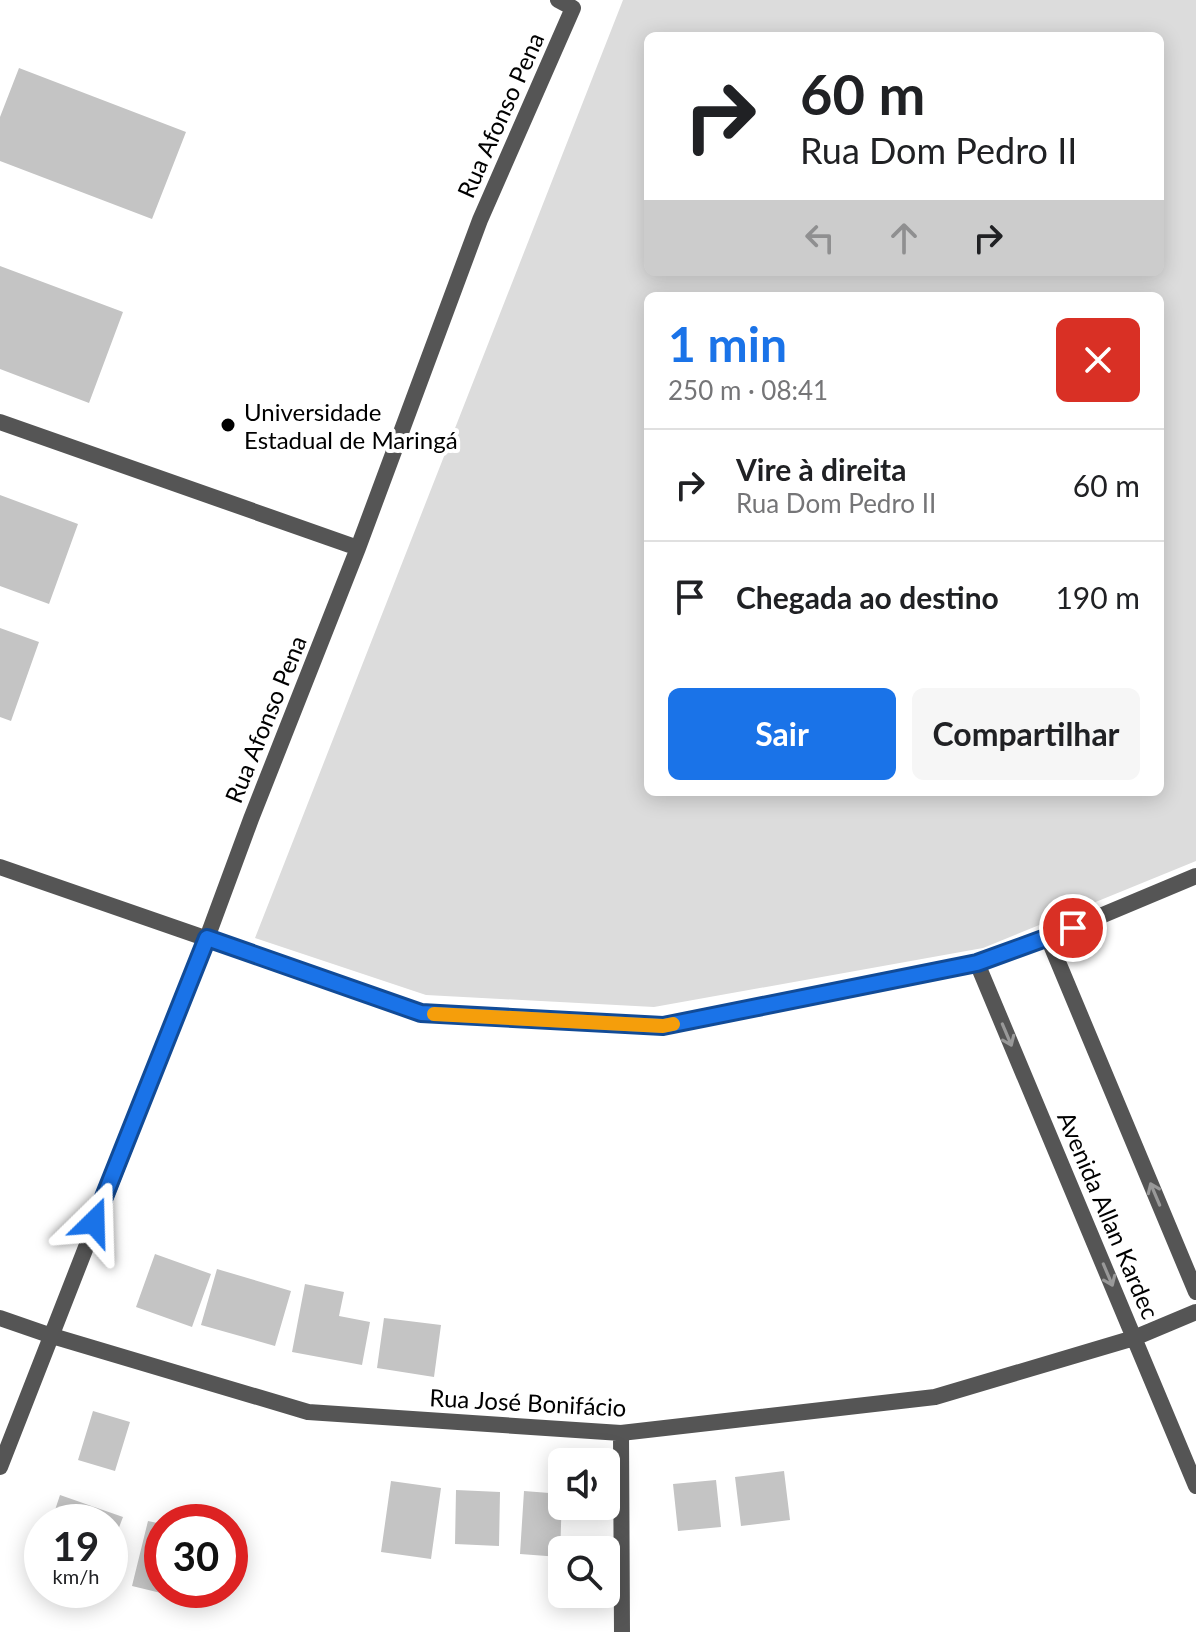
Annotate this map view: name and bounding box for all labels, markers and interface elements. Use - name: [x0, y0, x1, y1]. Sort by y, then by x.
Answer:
- street label: Rua Afonso Pena: [451, 28, 549, 202]
- text: 60 m: [800, 60, 925, 127]
- icon: right: [668, 64, 772, 168]
- text: Rua Dom Pedro II: [800, 128, 1077, 172]
- icon: left: [798, 216, 842, 260]
- icon: ahead: [882, 216, 926, 260]
- icon: right: [966, 216, 1010, 260]
- text: 1 min: [668, 315, 787, 372]
- button: close: [1056, 318, 1140, 402]
- text: 250 m · 08:41: [668, 374, 828, 406]
- place label: Universidade Estadual de Maringá: [244, 397, 458, 454]
- marker: Universidade Estadual de Maringá: [219, 416, 237, 434]
- text: Vire à direita: [736, 451, 906, 487]
- icon: right: [668, 463, 712, 507]
- text: 60 m: [1073, 467, 1140, 503]
- text: Rua Dom Pedro II: [736, 487, 936, 519]
- icon: arrive: [668, 575, 712, 619]
- text: Chegada ao destino: [736, 579, 999, 615]
- text: 190 m: [1055, 579, 1140, 615]
- street label: Rua Afonso Pena: [218, 631, 312, 807]
- button: Sair: [668, 688, 896, 780]
- button: Compartilhar: [912, 688, 1140, 780]
- pin: [1039, 894, 1107, 962]
- icon: arrive: [1051, 906, 1095, 950]
- one-way arrow: [1001, 1022, 1016, 1047]
- street label: Avenida Allan Kardec: [1052, 1107, 1166, 1323]
- position arrow: [52, 1180, 136, 1264]
- one-way arrow: [1147, 1182, 1162, 1207]
- one-way arrow: [1101, 1262, 1116, 1287]
- street label: Rua José Bonifácio: [429, 1382, 627, 1422]
- map controls: [548, 1448, 620, 1608]
- button: sound: [548, 1448, 620, 1520]
- speed limit sign: 30: [144, 1504, 248, 1608]
- text: 19: [53, 1522, 99, 1570]
- button: search: [548, 1536, 620, 1608]
- text: km/h: [53, 1564, 99, 1588]

